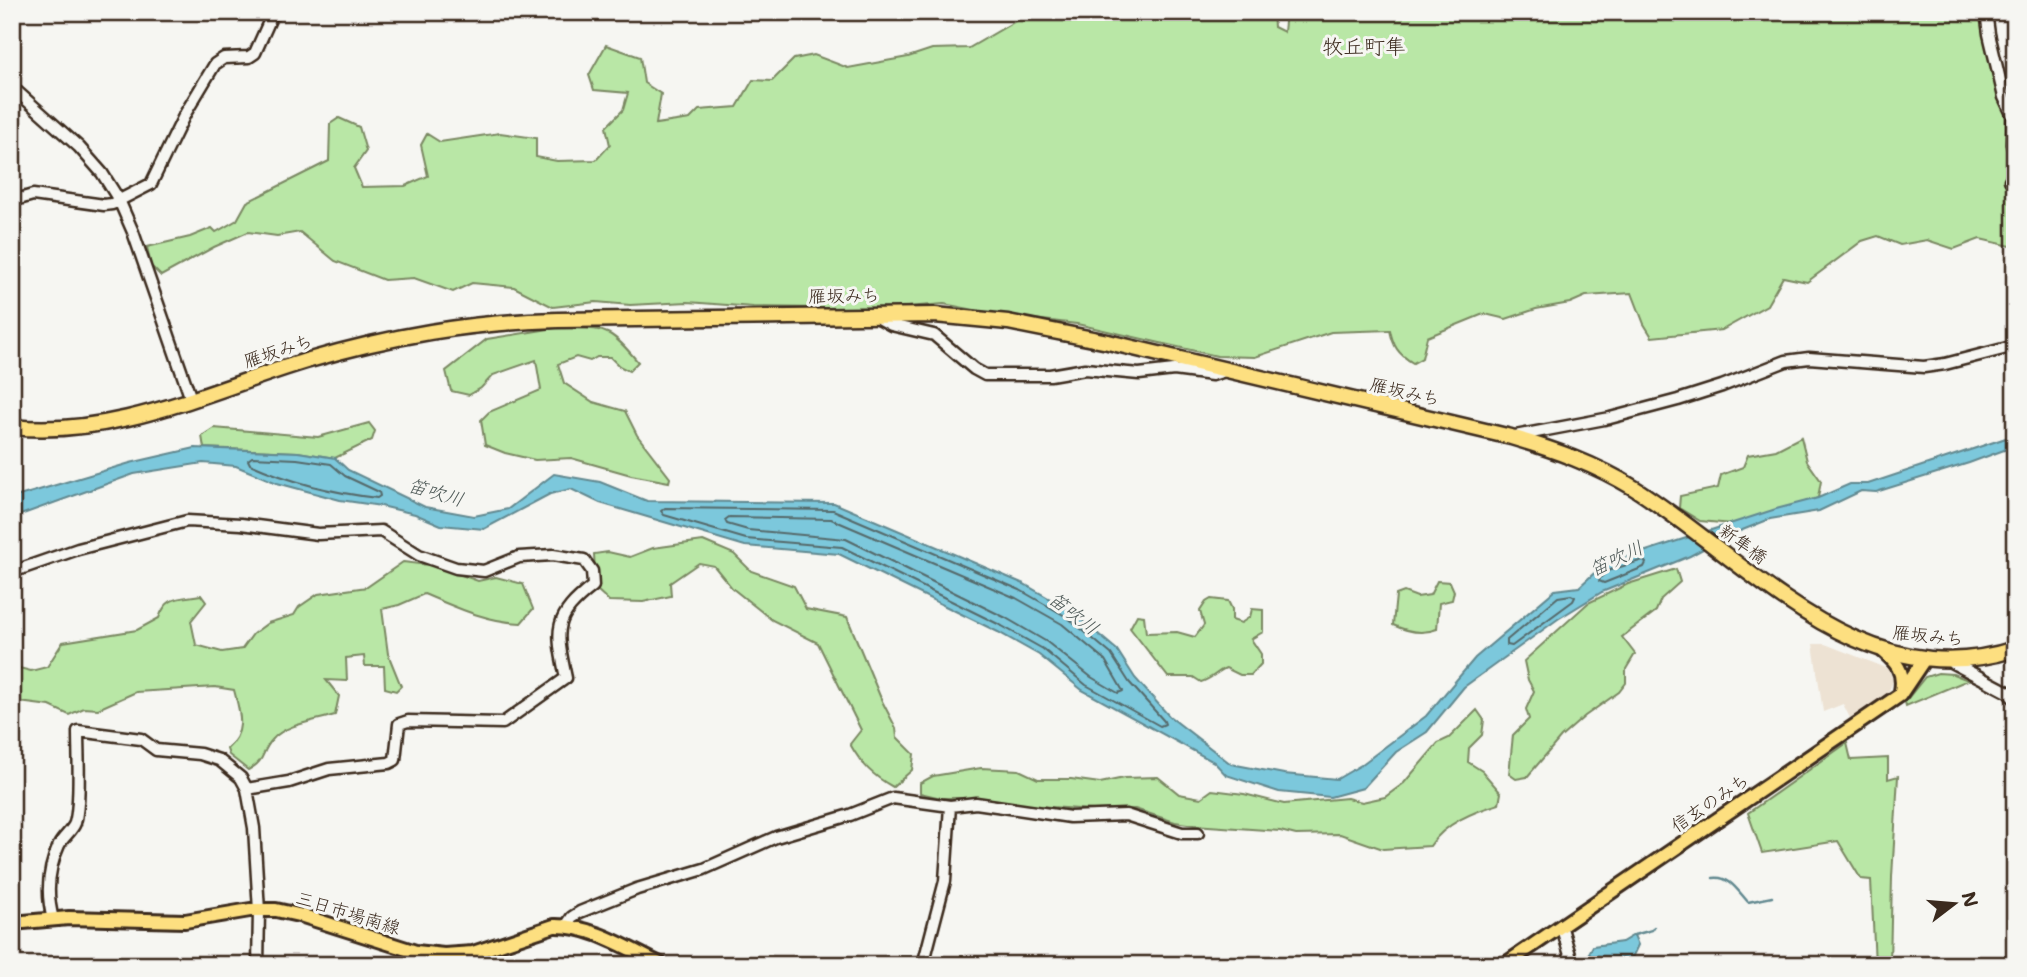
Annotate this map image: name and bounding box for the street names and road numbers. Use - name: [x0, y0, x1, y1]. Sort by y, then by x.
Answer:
- street label: 雁坂みち: [808, 283, 880, 309]
- street label: 雁坂みち: [240, 329, 316, 373]
- street label: 雁坂みち: [1368, 372, 1442, 412]
- street label: 新隼橋: [1714, 518, 1772, 570]
- street label: 雁坂みち: [1891, 620, 1965, 652]
- street label: 信玄のみち: [1666, 768, 1754, 838]
- street label: 三日市場南線: [293, 886, 403, 940]

